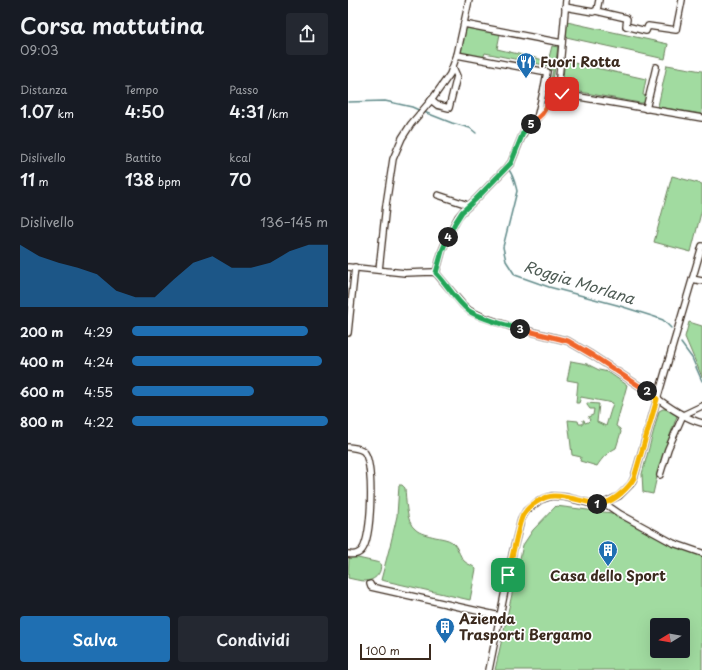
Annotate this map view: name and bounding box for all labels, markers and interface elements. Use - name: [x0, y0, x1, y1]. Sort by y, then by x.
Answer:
- text: Corsa mattutina: [20, 8, 204, 41]
- button: share: [286, 13, 328, 55]
- text: 09:03: [20, 40, 59, 59]
- restaurant icon: Fuori Rotta: [515, 51, 537, 79]
- place label: Fuori Rotta: [540, 51, 621, 72]
- pin: [545, 77, 579, 111]
- text: Distanza: [20, 81, 67, 98]
- text: Tempo: [125, 81, 158, 98]
- text: Passo: [229, 81, 258, 98]
- icon: check: [551, 83, 573, 105]
- text: 1.07: [20, 98, 54, 124]
- text: 4:50: [125, 98, 164, 124]
- text: 4:31: [229, 98, 264, 124]
- text: km: [54, 105, 74, 122]
- text: /km: [264, 105, 289, 122]
- pin: 5: [521, 114, 541, 134]
- text: 5: [527, 115, 535, 132]
- text: Dislivello: [20, 149, 66, 166]
- text: Battito: [125, 149, 161, 166]
- text: kcal: [229, 149, 251, 166]
- text: 11: [20, 166, 35, 192]
- text: 138: [125, 166, 154, 192]
- text: 70: [229, 166, 251, 192]
- text: m: [35, 173, 49, 190]
- text: bpm: [154, 173, 181, 190]
- text: Dislivello: [20, 212, 74, 231]
- text: 136–145 m: [260, 212, 328, 231]
- pin: 4: [438, 227, 458, 247]
- text: 4: [444, 228, 452, 245]
- water label: Roggia Morlana: [521, 254, 638, 309]
- pin: 3: [510, 319, 530, 339]
- text: 3: [516, 320, 524, 337]
- text: 200 m: [20, 322, 64, 341]
- text: 4:29: [84, 322, 113, 341]
- text: 400 m: [20, 352, 64, 371]
- text: 4:24: [84, 352, 114, 371]
- pin: 2: [637, 381, 657, 401]
- text: 600 m: [20, 382, 64, 401]
- text: 4:55: [84, 382, 113, 401]
- text: 2: [643, 382, 651, 399]
- text: 800 m: [20, 412, 63, 431]
- text: 4:22: [84, 412, 114, 431]
- pin: 1: [587, 494, 607, 514]
- text: 1: [594, 495, 600, 512]
- building icon: Casa dello Sport: [597, 539, 619, 567]
- pin: [491, 558, 525, 592]
- icon: arrive: [497, 564, 519, 586]
- place label: Casa dello Sport: [550, 565, 666, 586]
- place label: Azienda Trasporti Bergamo: [458, 608, 592, 645]
- button: Salva: [20, 616, 170, 662]
- button: Condividi: [178, 616, 328, 662]
- building icon: Azienda Trasporti Bergamo: [434, 616, 456, 644]
- north arrow: [650, 618, 690, 658]
- map controls: [650, 618, 690, 658]
- scale bar: [360, 642, 431, 661]
- text: 100 m: [366, 642, 400, 659]

